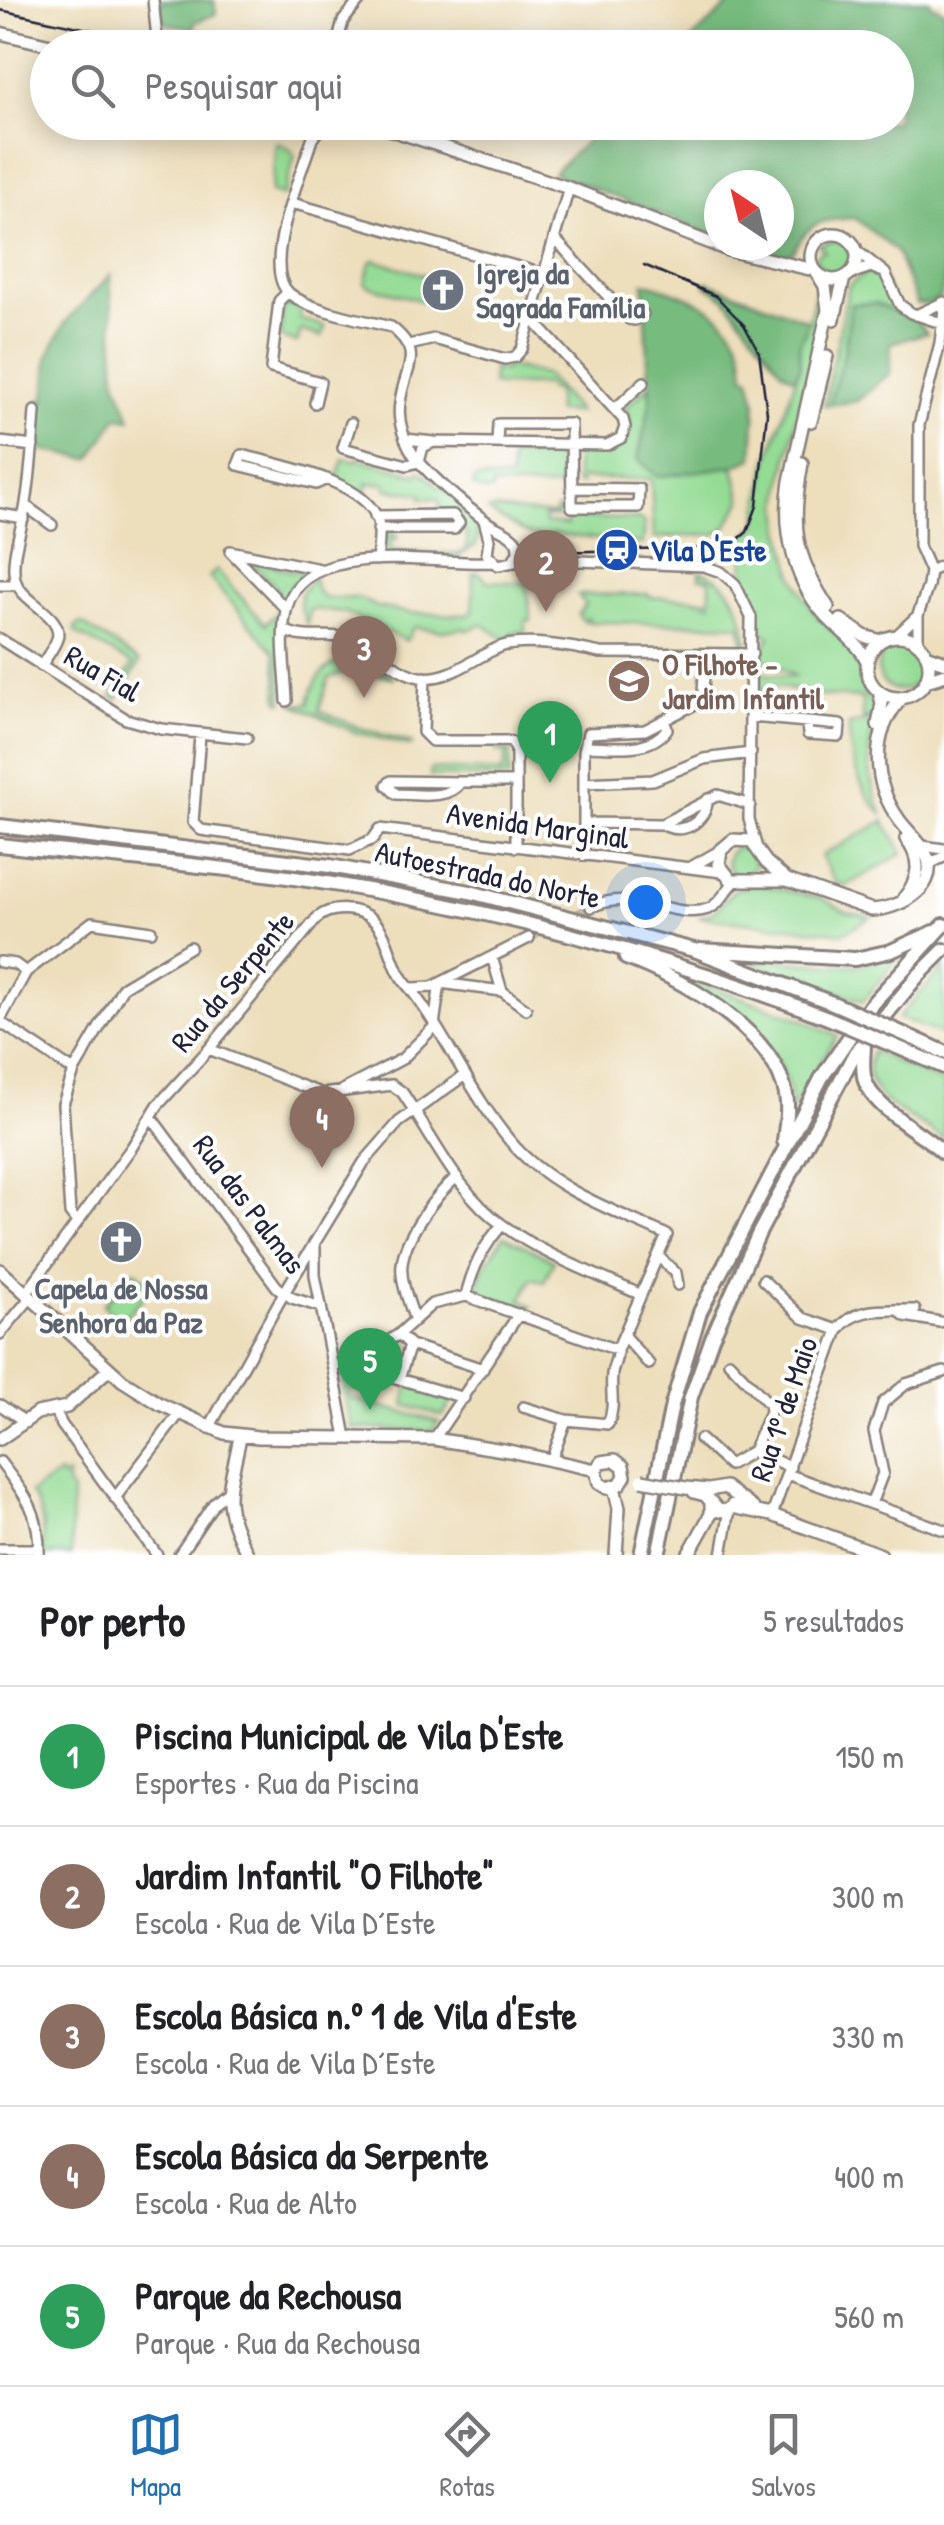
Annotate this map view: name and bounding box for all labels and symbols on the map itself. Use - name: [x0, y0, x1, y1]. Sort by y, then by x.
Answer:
- north arrow: [704, 170, 794, 260]
- place label: Igreja da Sagrada Família: [476, 253, 645, 328]
- church icon: Igreja da Sagrada Família: [420, 267, 466, 313]
- station icon: Vila D'Este: [594, 527, 640, 573]
- pin: 2: [514, 530, 578, 612]
- place label: Vila D'Este: [650, 530, 767, 570]
- pin: 3: [332, 616, 396, 698]
- street label: Rua Fial: [57, 635, 149, 711]
- place label: O Filhote - Jardim Infantil: [662, 644, 825, 718]
- school or university icon: O Filhote - Jardim Infantil: [606, 658, 652, 704]
- pin: 1: [518, 700, 582, 783]
- street label: Avenida Marginal: [444, 792, 632, 858]
- street label: Autoestrada do Norte: [372, 831, 604, 917]
- your location: [620, 877, 671, 928]
- street label: Rua da Serpente: [161, 902, 303, 1060]
- pin: 4: [290, 1086, 354, 1168]
- street label: Rua das Palmas: [185, 1126, 315, 1282]
- church icon: Capela de Nossa Senhora da Paz: [98, 1219, 144, 1265]
- place label: Capela de Nossa Senhora da Paz: [34, 1268, 208, 1342]
- pin: 5: [338, 1328, 402, 1410]
- street label: Rua 1º de Maio: [740, 1332, 826, 1486]

